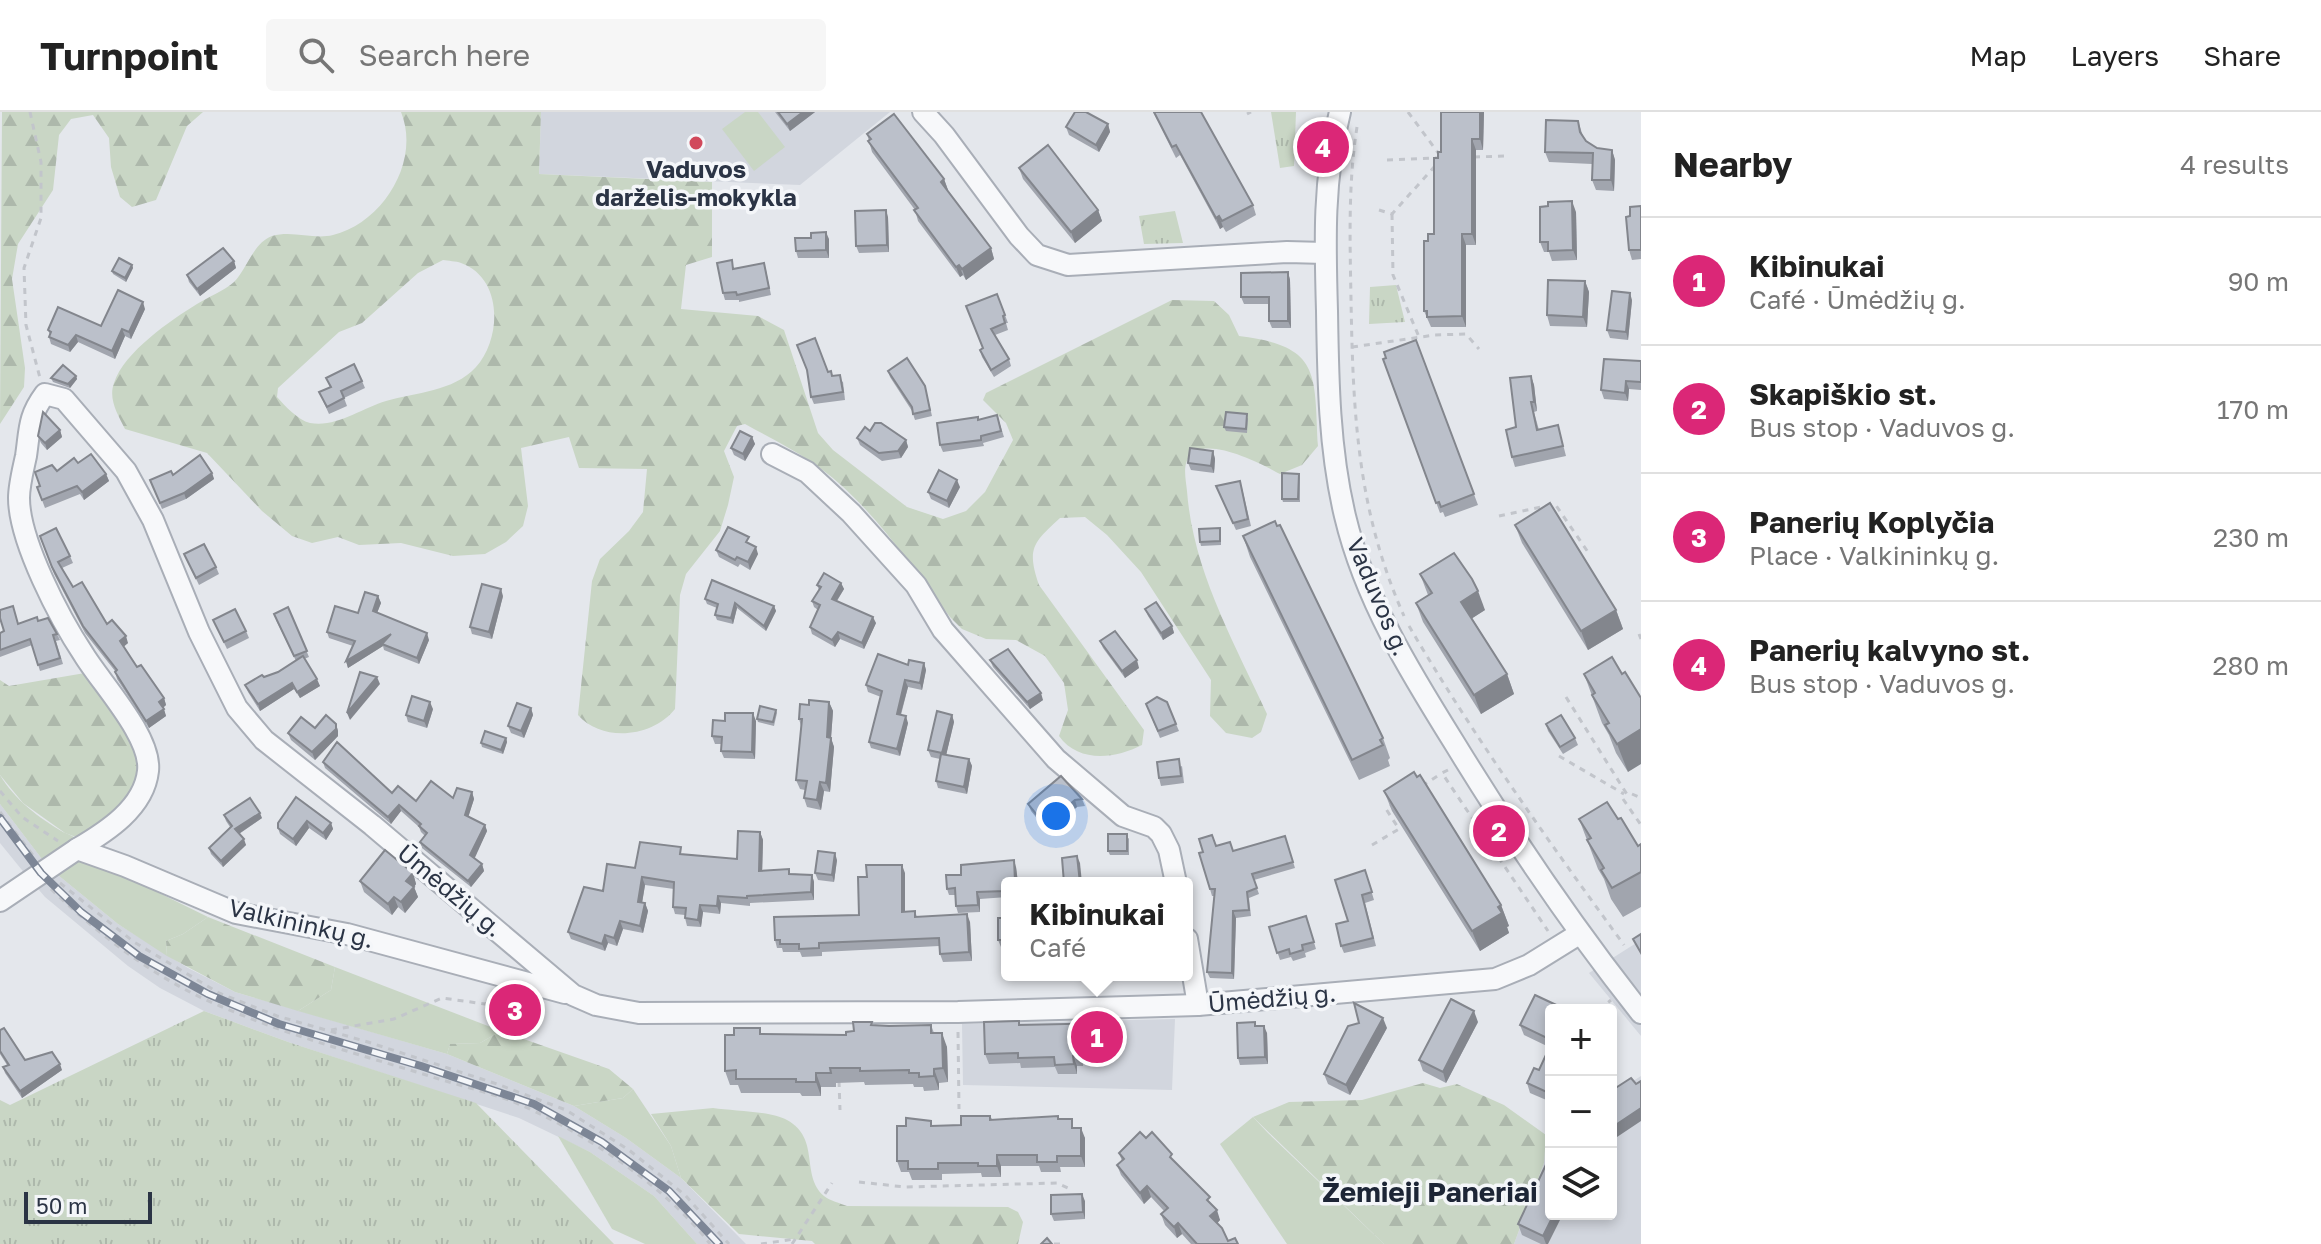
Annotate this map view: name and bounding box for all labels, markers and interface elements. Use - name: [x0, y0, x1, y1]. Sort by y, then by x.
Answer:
- search box: [266, 19, 826, 91]
- text: Turnpoint: [40, 33, 218, 78]
- icon: search: [294, 33, 338, 77]
- text: Search here: [358, 37, 530, 73]
- text: Map: [1969, 39, 2027, 72]
- text: Layers: [2071, 39, 2159, 72]
- text: Share: [2203, 39, 2281, 72]
- pin: 4: [1297, 117, 1349, 177]
- marker: Vaduvos darželis-mokykla: [687, 134, 705, 152]
- text: Nearby: [1673, 144, 1793, 184]
- text: 4 results: [2180, 149, 2289, 180]
- place label: Vaduvos darželis-mokykla: [595, 154, 797, 211]
- text: Kibinukai: [1749, 248, 1884, 284]
- text: 1: [1692, 266, 1706, 297]
- text: 90 m: [2228, 266, 2289, 297]
- text: Café · Ūmėdžių g.: [1749, 284, 1966, 315]
- text: Skapiškio st.: [1749, 376, 1937, 412]
- text: 2: [1691, 394, 1707, 425]
- text: 170 m: [2217, 394, 2289, 425]
- text: Bus stop · Vaduvos g.: [1749, 412, 2015, 443]
- text: Panerių Koplyčia: [1749, 504, 1995, 540]
- text: 3: [1691, 522, 1707, 553]
- text: 230 m: [2213, 522, 2289, 553]
- street label: Vaduvos g.: [1342, 533, 1417, 660]
- text: Place · Valkininkų g.: [1749, 540, 1999, 571]
- text: Panerių kalvyno st.: [1749, 632, 2030, 668]
- text: 4: [1691, 650, 1707, 681]
- text: 280 m: [2212, 650, 2289, 681]
- text: Bus stop · Vaduvos g.: [1749, 668, 2015, 699]
- your location: [1036, 796, 1076, 836]
- pin: 2: [1473, 801, 1525, 861]
- street label: Ūmėdžių g.: [392, 837, 510, 942]
- popup: [1001, 877, 1193, 981]
- street label: Valkininkų g.: [226, 892, 377, 953]
- text: Kibinukai: [1029, 896, 1165, 932]
- text: Café: [1029, 932, 1086, 963]
- street label: Ūmėdžių g.: [1207, 977, 1337, 1018]
- pin: 3: [489, 980, 541, 1040]
- map controls: [1545, 1004, 1617, 1220]
- button: +: [1545, 1004, 1617, 1076]
- pin: 1: [1071, 1007, 1123, 1067]
- button: −: [1545, 1076, 1617, 1148]
- button: layers: [1545, 1148, 1617, 1220]
- district label: Žemieji Paneriai: [1322, 1175, 1538, 1208]
- scale bar: [24, 1188, 152, 1224]
- text: 50 m: [36, 1192, 87, 1219]

